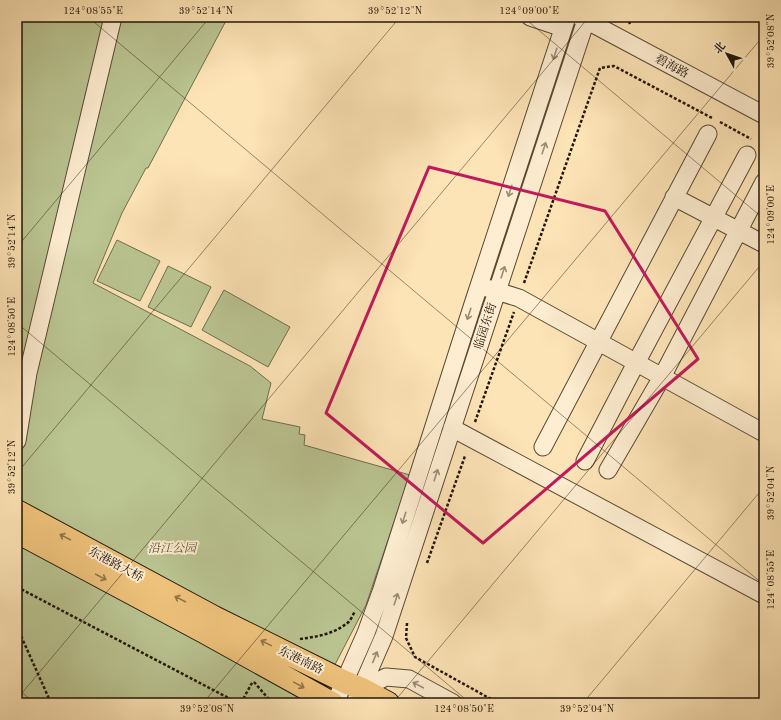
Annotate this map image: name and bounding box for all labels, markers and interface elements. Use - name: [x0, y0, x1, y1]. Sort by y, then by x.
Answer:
- text: 124°08'55"E: [63, 6, 123, 16]
- text: 39°52'14"N: [179, 6, 234, 16]
- text: 39°52'12"N: [368, 6, 423, 16]
- text: 124°09'00"E: [499, 6, 559, 16]
- text: 39°52'08"N: [766, 13, 776, 68]
- north arrow: [707, 34, 747, 74]
- text: 北: [712, 40, 728, 56]
- one-way arrow: [550, 48, 558, 60]
- street label: 碧海路: [653, 51, 691, 81]
- one-way arrow: [541, 142, 548, 155]
- one-way arrow: [506, 184, 513, 197]
- text: 124°09'00"E: [766, 185, 776, 245]
- text: 39°52'14"N: [7, 213, 17, 268]
- one-way arrow: [500, 266, 508, 278]
- text: 124°08'50"E: [7, 297, 17, 357]
- street label: 临园东街: [471, 300, 499, 351]
- one-way arrow: [465, 308, 472, 321]
- text: 39°52'12"N: [7, 439, 17, 494]
- text: 39°52'04"N: [766, 465, 776, 520]
- one-way arrow: [433, 469, 441, 481]
- one-way arrow: [400, 512, 407, 525]
- one-way arrow: [60, 533, 72, 540]
- park label: 沿江公园: [148, 542, 198, 555]
- street label: 东港路大桥: [86, 544, 146, 584]
- text: 124°08'55"E: [766, 550, 776, 610]
- one-way arrow: [95, 573, 107, 581]
- one-way arrow: [393, 592, 400, 605]
- one-way arrow: [174, 594, 186, 602]
- one-way arrow: [260, 639, 272, 646]
- street label: 东港南路: [276, 643, 326, 677]
- one-way arrow: [372, 651, 380, 663]
- one-way arrow: [412, 680, 424, 688]
- one-way arrow: [293, 682, 305, 689]
- text: 39°52'08"N: [180, 704, 235, 714]
- text: 124°08'50"E: [434, 704, 494, 714]
- text: 39°52'04"N: [560, 704, 615, 714]

